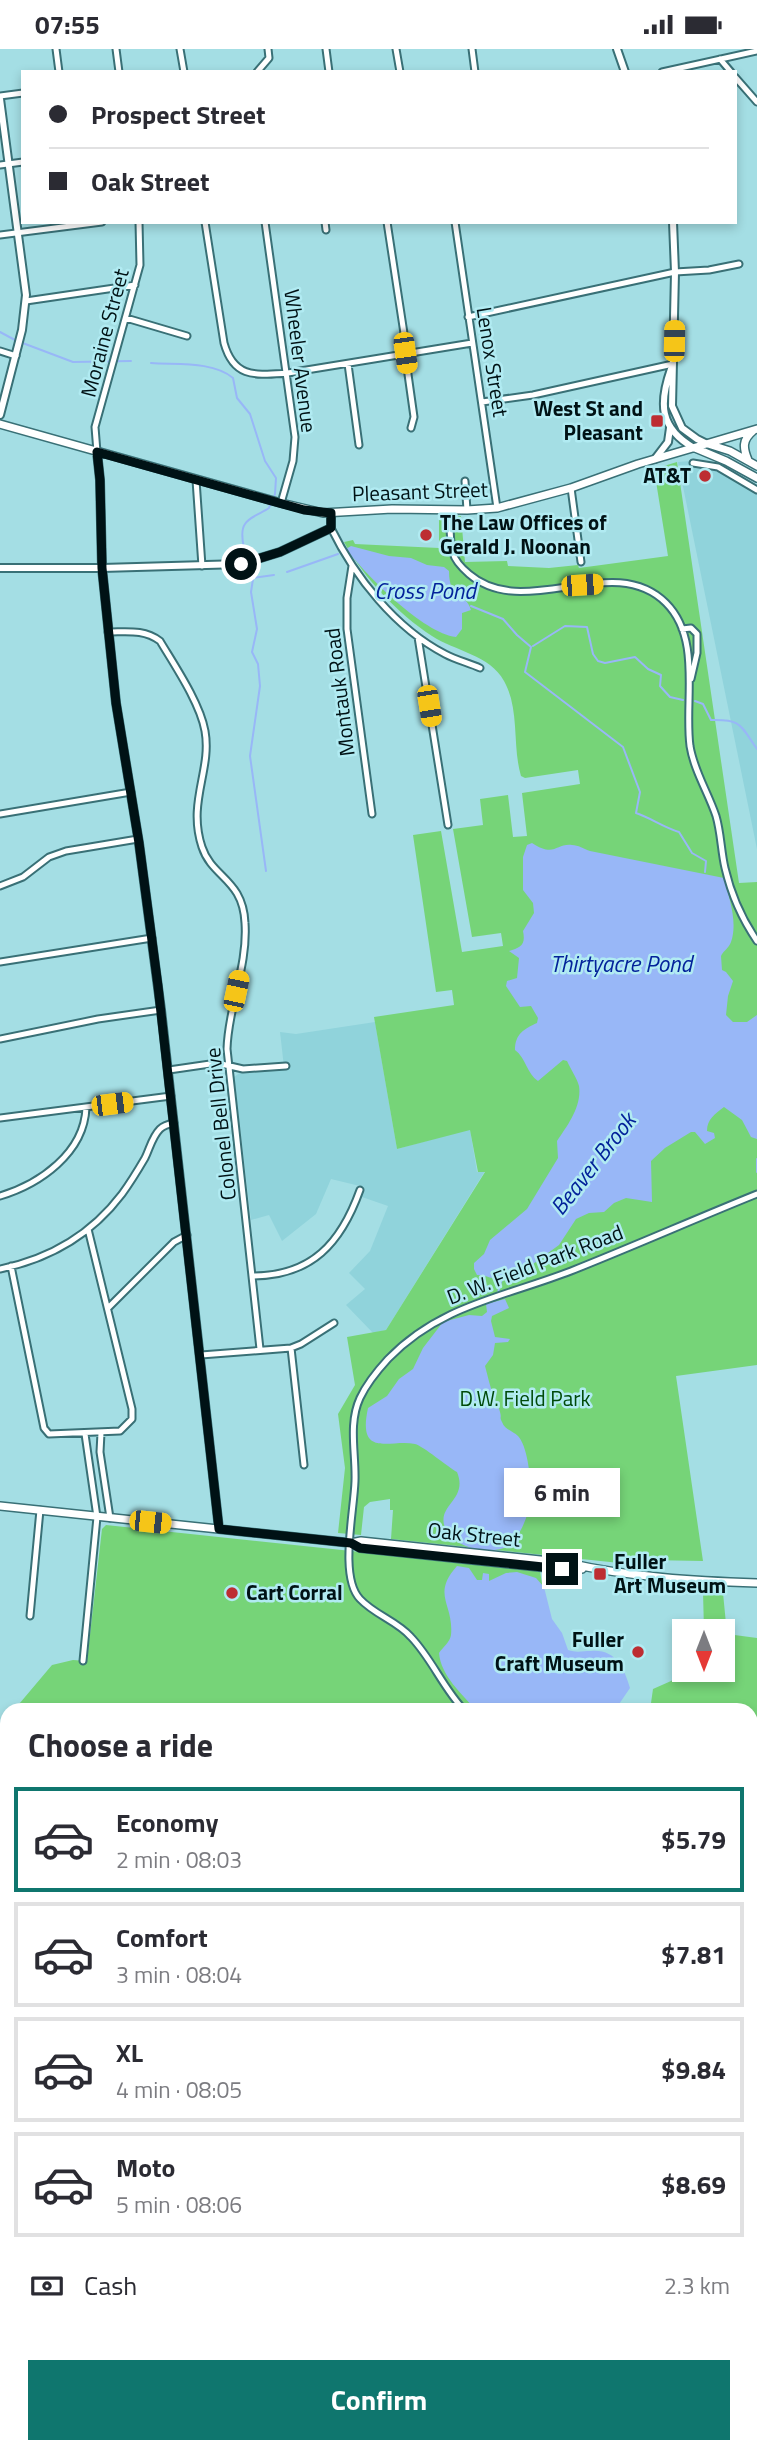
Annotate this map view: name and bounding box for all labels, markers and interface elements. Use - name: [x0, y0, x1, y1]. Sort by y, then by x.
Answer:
- text: 07:55: [35, 5, 100, 44]
- text: Prospect Street: [91, 95, 265, 134]
- text: Oak Street: [91, 162, 209, 201]
- street label: Moraine Street: [72, 264, 137, 400]
- street label: Wheeler Avenue: [276, 287, 326, 434]
- street label: Lenox Street: [469, 305, 518, 420]
- car: [664, 320, 685, 362]
- car: [392, 331, 419, 375]
- place label: West St and Pleasant: [534, 392, 643, 448]
- marker: West St and Pleasant: [649, 413, 665, 429]
- place label: AT&T: [643, 459, 691, 491]
- marker: AT&T: [697, 468, 713, 484]
- street label: Pleasant Street: [351, 473, 489, 509]
- place label: The Law Offices of Gerald J. Noonan: [440, 506, 607, 562]
- marker: The Law Offices of Gerald J. Noonan: [418, 527, 434, 543]
- route start: [225, 548, 257, 580]
- water label: Cross Pond: [374, 573, 478, 608]
- car: [561, 573, 604, 597]
- street label: Montauk Road: [315, 626, 363, 758]
- car: [416, 684, 443, 728]
- water label: Thirtyacre Pond: [550, 946, 695, 981]
- car: [222, 968, 251, 1014]
- street label: Colonel Bell Drive: [196, 1046, 244, 1202]
- car: [90, 1091, 135, 1117]
- water label: Beaver Brook: [541, 1103, 646, 1222]
- street label: D. W. Field Park Road: [442, 1216, 627, 1312]
- park label: D.W. Field Park: [459, 1382, 591, 1414]
- callout: 6 min: [504, 1467, 620, 1517]
- text: 6 min: [534, 1475, 590, 1510]
- car: [129, 1509, 172, 1535]
- street label: Oak Street: [426, 1513, 523, 1555]
- place label: Fuller Art Museum: [614, 1545, 726, 1601]
- route end: [546, 1553, 578, 1585]
- marker: Fuller Art Museum: [592, 1566, 608, 1582]
- place label: Cart Corral: [246, 1576, 343, 1608]
- marker: Cart Corral: [224, 1585, 240, 1601]
- north arrow: [672, 1619, 735, 1682]
- map controls: [672, 1619, 735, 1682]
- place label: Fuller Craft Museum: [495, 1623, 624, 1679]
- marker: Fuller Craft Museum: [630, 1644, 646, 1660]
- text: Choose a ride: [28, 1721, 213, 1769]
- text: Economy: [116, 1803, 218, 1842]
- icon: car: [32, 1808, 95, 1871]
- text: $5.79: [661, 1820, 726, 1859]
- text: 2 min · 08:03: [116, 1842, 242, 1877]
- text: Comfort: [116, 1918, 208, 1957]
- icon: car: [32, 1923, 95, 1986]
- text: $7.81: [661, 1935, 726, 1974]
- text: 3 min · 08:04: [116, 1957, 242, 1992]
- text: XL: [116, 2033, 143, 2072]
- icon: car: [32, 2038, 95, 2101]
- text: $9.84: [661, 2050, 726, 2089]
- text: 4 min · 08:05: [116, 2072, 242, 2107]
- text: Moto: [116, 2148, 175, 2187]
- icon: car: [32, 2153, 95, 2216]
- text: $8.69: [661, 2165, 726, 2204]
- text: 5 min · 08:06: [116, 2187, 242, 2222]
- text: Cash: [84, 2266, 137, 2305]
- icon: cash: [28, 2267, 66, 2305]
- text: 2.3 km: [664, 2268, 730, 2303]
- button: Confirm: [28, 2360, 730, 2440]

